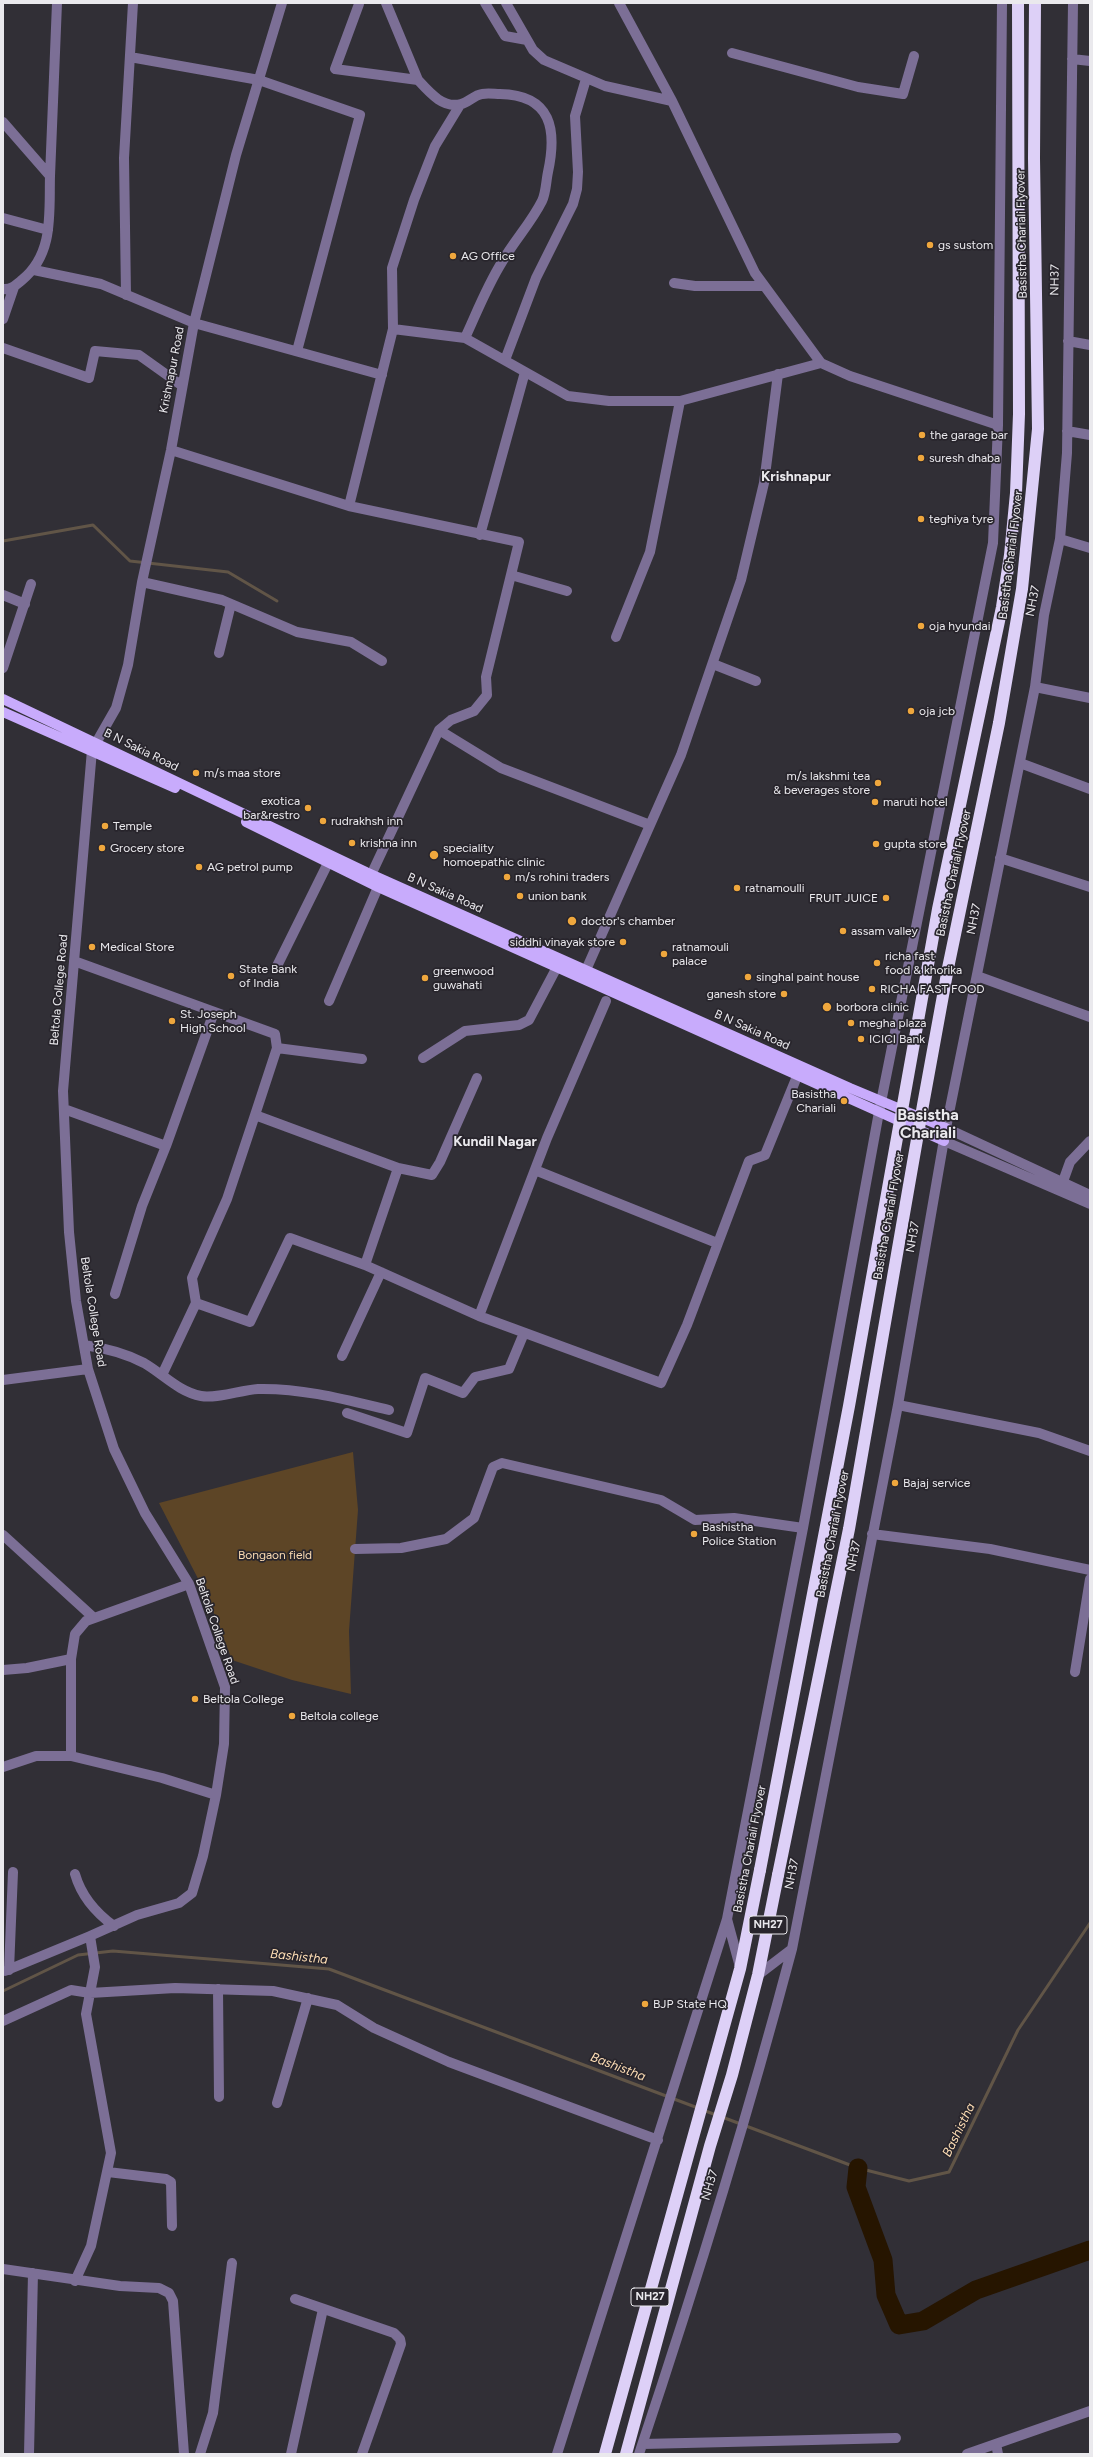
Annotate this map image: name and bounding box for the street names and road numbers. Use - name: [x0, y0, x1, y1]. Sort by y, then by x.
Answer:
- street label: Basistha Chariali Flyover: [1014, 169, 1030, 299]
- street label: NH37: [1048, 264, 1062, 296]
- street label: Krishnapur Road: [157, 326, 187, 414]
- street label: Basistha Chariali Flyover: [996, 490, 1026, 620]
- street label: NH37: [1023, 584, 1043, 618]
- street label: B N Sakia Road: [101, 726, 181, 774]
- street label: Basistha Chariali Flyover: [934, 808, 974, 938]
- street label: B N Sakia Road: [405, 870, 485, 916]
- street label: NH37: [964, 902, 984, 936]
- street label: Beltola College Road: [47, 934, 71, 1046]
- street label: B N Sakia Road: [712, 1007, 792, 1053]
- street label: Basistha Chariali Flyover: [871, 1151, 907, 1281]
- street label: NH37: [903, 1220, 923, 1254]
- street label: Beltola College Road: [77, 1256, 109, 1368]
- street label: Basistha Chariali Flyover: [814, 1469, 852, 1599]
- street label: NH37: [844, 1539, 864, 1573]
- street label: Beltola College Road: [192, 1576, 242, 1686]
- street label: Basistha Chariali Flyover: [731, 1784, 769, 1914]
- street label: NH37: [782, 1857, 802, 1891]
- road number: NH27: [749, 1916, 787, 1934]
- street label: NH37: [699, 2168, 721, 2202]
- road number: NH27: [631, 2288, 669, 2306]

